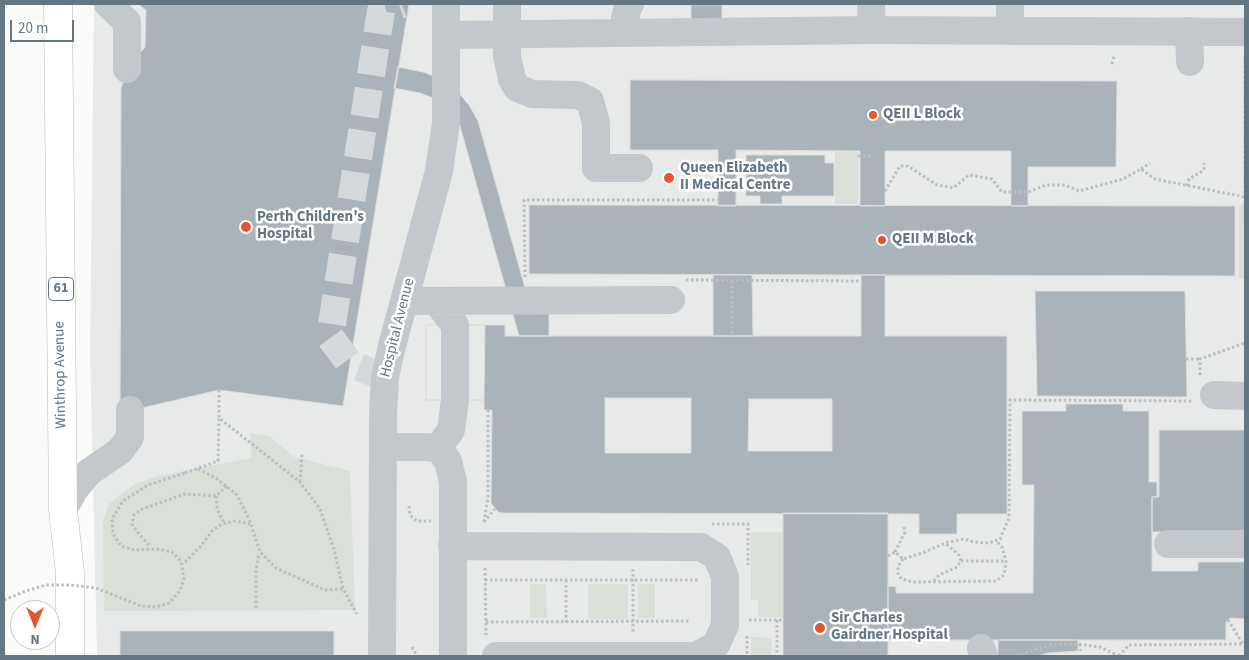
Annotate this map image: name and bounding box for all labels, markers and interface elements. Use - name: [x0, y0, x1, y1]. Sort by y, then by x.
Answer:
- scale bar: [12, 10, 76, 42]
- text: 20 m: [18, 18, 48, 39]
- place label: QEII L Block: [883, 106, 961, 124]
- marker: QEII L Block: [867, 109, 879, 121]
- place label: Queen Elizabeth II Medical Centre: [680, 160, 790, 195]
- marker: Queen Elizabeth II Medical Centre: [662, 171, 676, 185]
- place label: Perth Children's Hospital: [257, 209, 364, 244]
- marker: Perth Children's Hospital: [239, 220, 253, 234]
- place label: QEII M Block: [892, 231, 974, 249]
- marker: QEII M Block: [876, 234, 888, 246]
- street label: Hospital Avenue: [377, 277, 419, 379]
- road number: 61: [48, 278, 74, 300]
- street label: Winthrop Avenue: [51, 321, 71, 429]
- north arrow: [10, 600, 60, 650]
- place label: Sir Charles Gairdner Hospital: [831, 610, 948, 645]
- marker: Sir Charles Gairdner Hospital: [813, 621, 827, 635]
- text: N: [30, 629, 40, 649]

